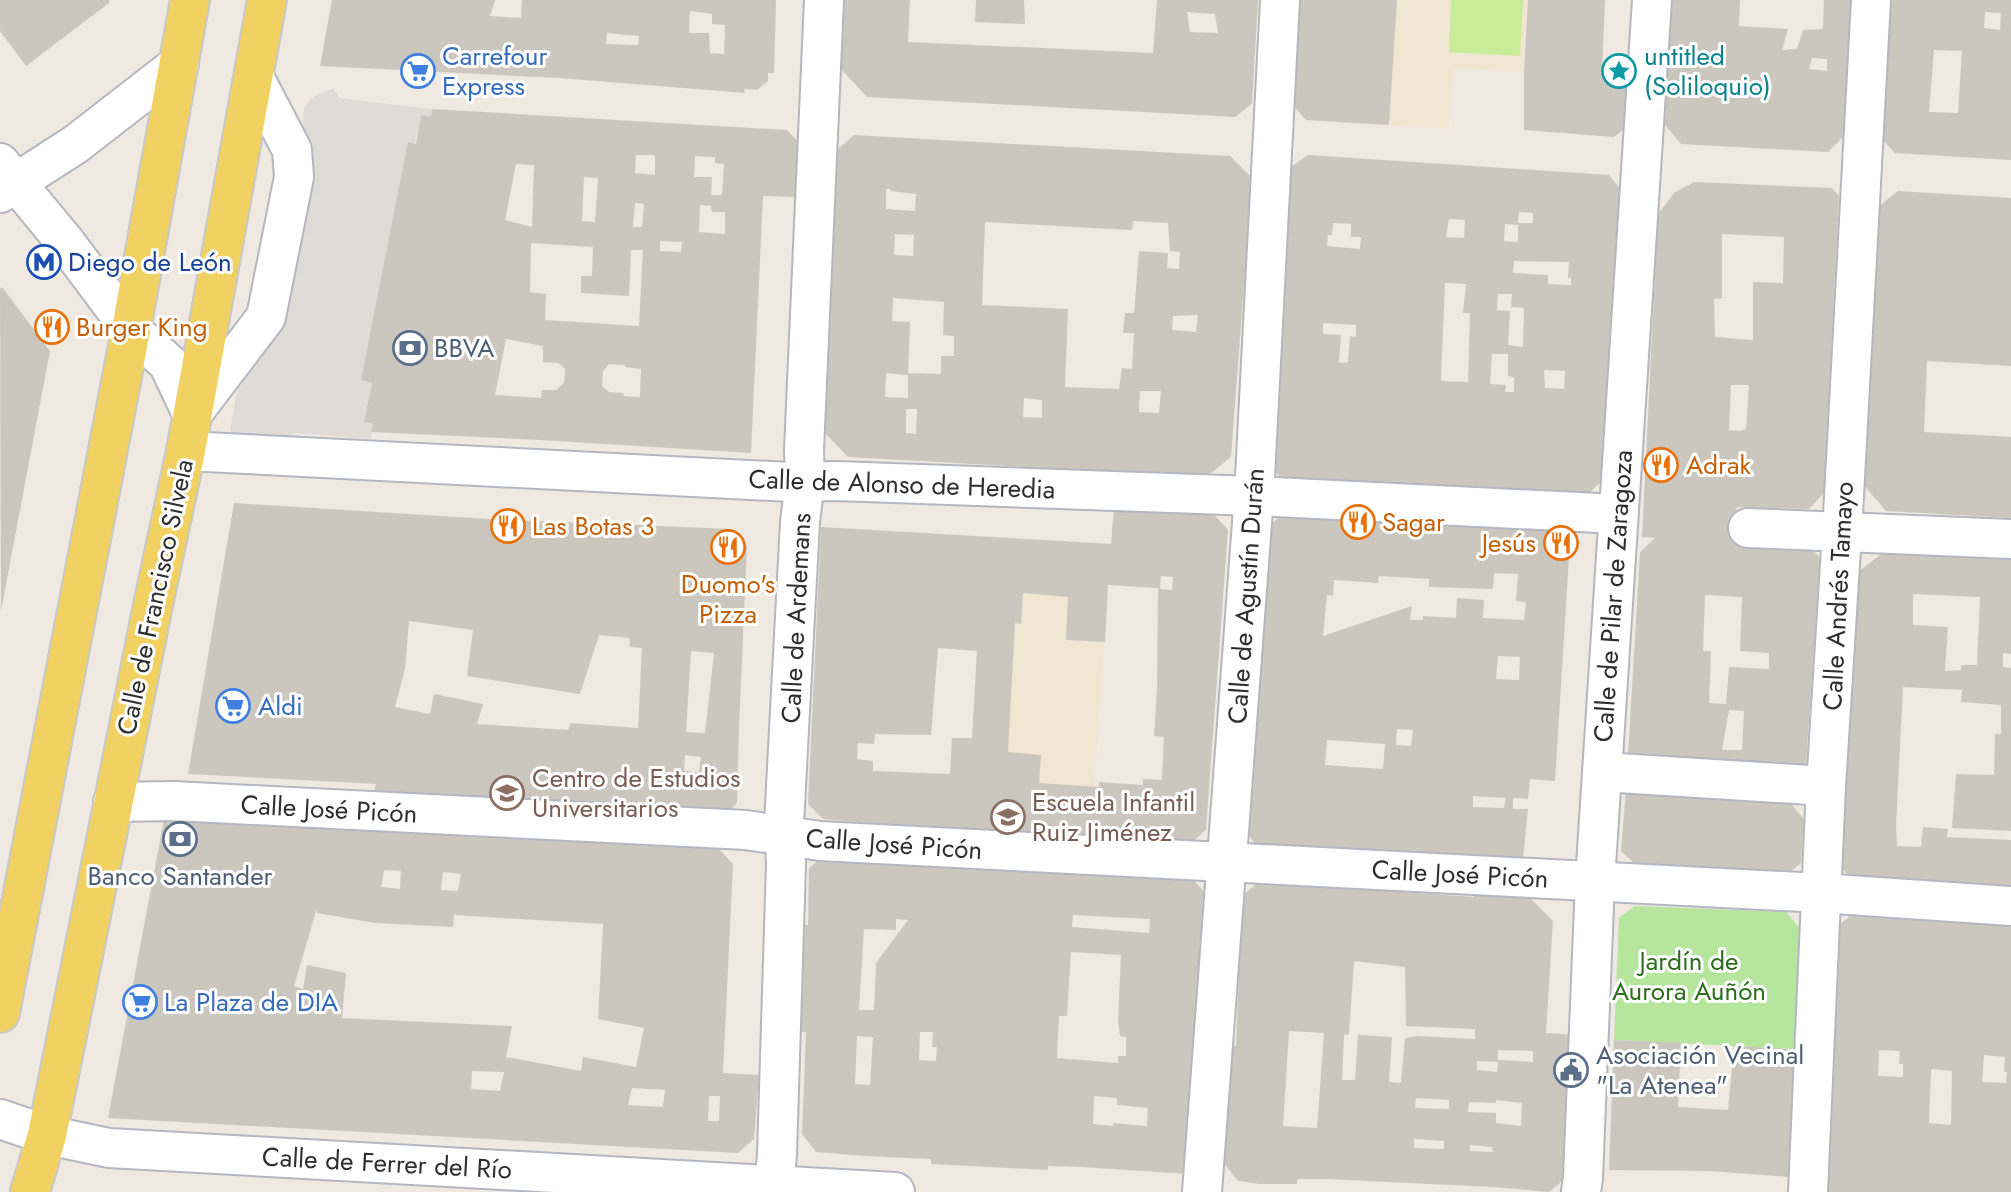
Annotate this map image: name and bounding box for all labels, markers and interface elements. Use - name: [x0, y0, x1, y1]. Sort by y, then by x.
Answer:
- place label: Carrefour Express: [442, 37, 547, 105]
- place label: untitled (Soliloquio): [1644, 37, 1771, 105]
- supermarket icon: Carrefour Express: [399, 52, 437, 90]
- place icon: untitled (Soliloquio): [1600, 52, 1638, 90]
- metro station icon: Diego de León: [25, 243, 63, 281]
- place label: Diego de León: [68, 243, 232, 281]
- restaurant icon: Burger King: [33, 308, 71, 346]
- place label: Burger King: [76, 308, 208, 346]
- bank icon: BBVA: [391, 329, 429, 367]
- place label: BBVA: [434, 329, 495, 367]
- restaurant icon: Adrak: [1642, 446, 1680, 484]
- place label: Adrak: [1686, 446, 1751, 484]
- street label: Calle de Pilar de Zaragoza: [1584, 449, 1642, 743]
- street label: Calle de Francisco Silvela: [107, 456, 203, 738]
- street label: Calle de Alonso de Heredia: [748, 460, 1056, 508]
- street label: Calle de Agustín Durán: [1218, 467, 1274, 725]
- street label: Calle Andrés Tamayo: [1813, 481, 1863, 711]
- restaurant icon: Sagar: [1339, 503, 1377, 541]
- place label: Sagar: [1382, 503, 1445, 541]
- restaurant icon: Las Botas 3: [489, 507, 527, 545]
- place label: Las Botas 3: [532, 507, 654, 545]
- street label: Calle de Ardemans: [772, 512, 820, 724]
- place label: Jesús: [1479, 524, 1536, 562]
- restaurant icon: Jesús: [1542, 524, 1580, 562]
- restaurant icon: Duomo's Pizza: [709, 528, 747, 566]
- place label: Duomo's Pizza: [681, 565, 775, 633]
- supermarket icon: Aldi: [214, 687, 252, 725]
- place label: Aldi: [258, 687, 303, 725]
- place label: Centro de Estudios Universitarios: [532, 759, 741, 827]
- school or university icon: Centro de Estudios Universitarios: [488, 774, 526, 812]
- place label: Escuela Infantil Ruiz Jiménez: [1032, 783, 1195, 851]
- street label: Calle José Picón: [240, 785, 418, 833]
- school or university icon: Escuela Infantil Ruiz Jiménez: [989, 798, 1027, 836]
- street label: Calle José Picón: [804, 819, 984, 869]
- bank icon: Banco Santander: [161, 820, 199, 858]
- street label: Calle José Picón: [1371, 850, 1549, 898]
- place label: Banco Santander: [87, 857, 273, 895]
- park label: Jardín de Aurora Auñón: [1612, 942, 1766, 1010]
- supermarket icon: La Plaza de DIA: [121, 983, 159, 1021]
- place label: La Plaza de DIA: [164, 983, 339, 1021]
- place label: Asociación Vecinal "La Atenea": [1596, 1036, 1804, 1104]
- public building icon: Asociación Vecinal "La Atenea": [1552, 1051, 1590, 1089]
- street label: Calle de Ferrer del Río: [261, 1137, 513, 1189]

